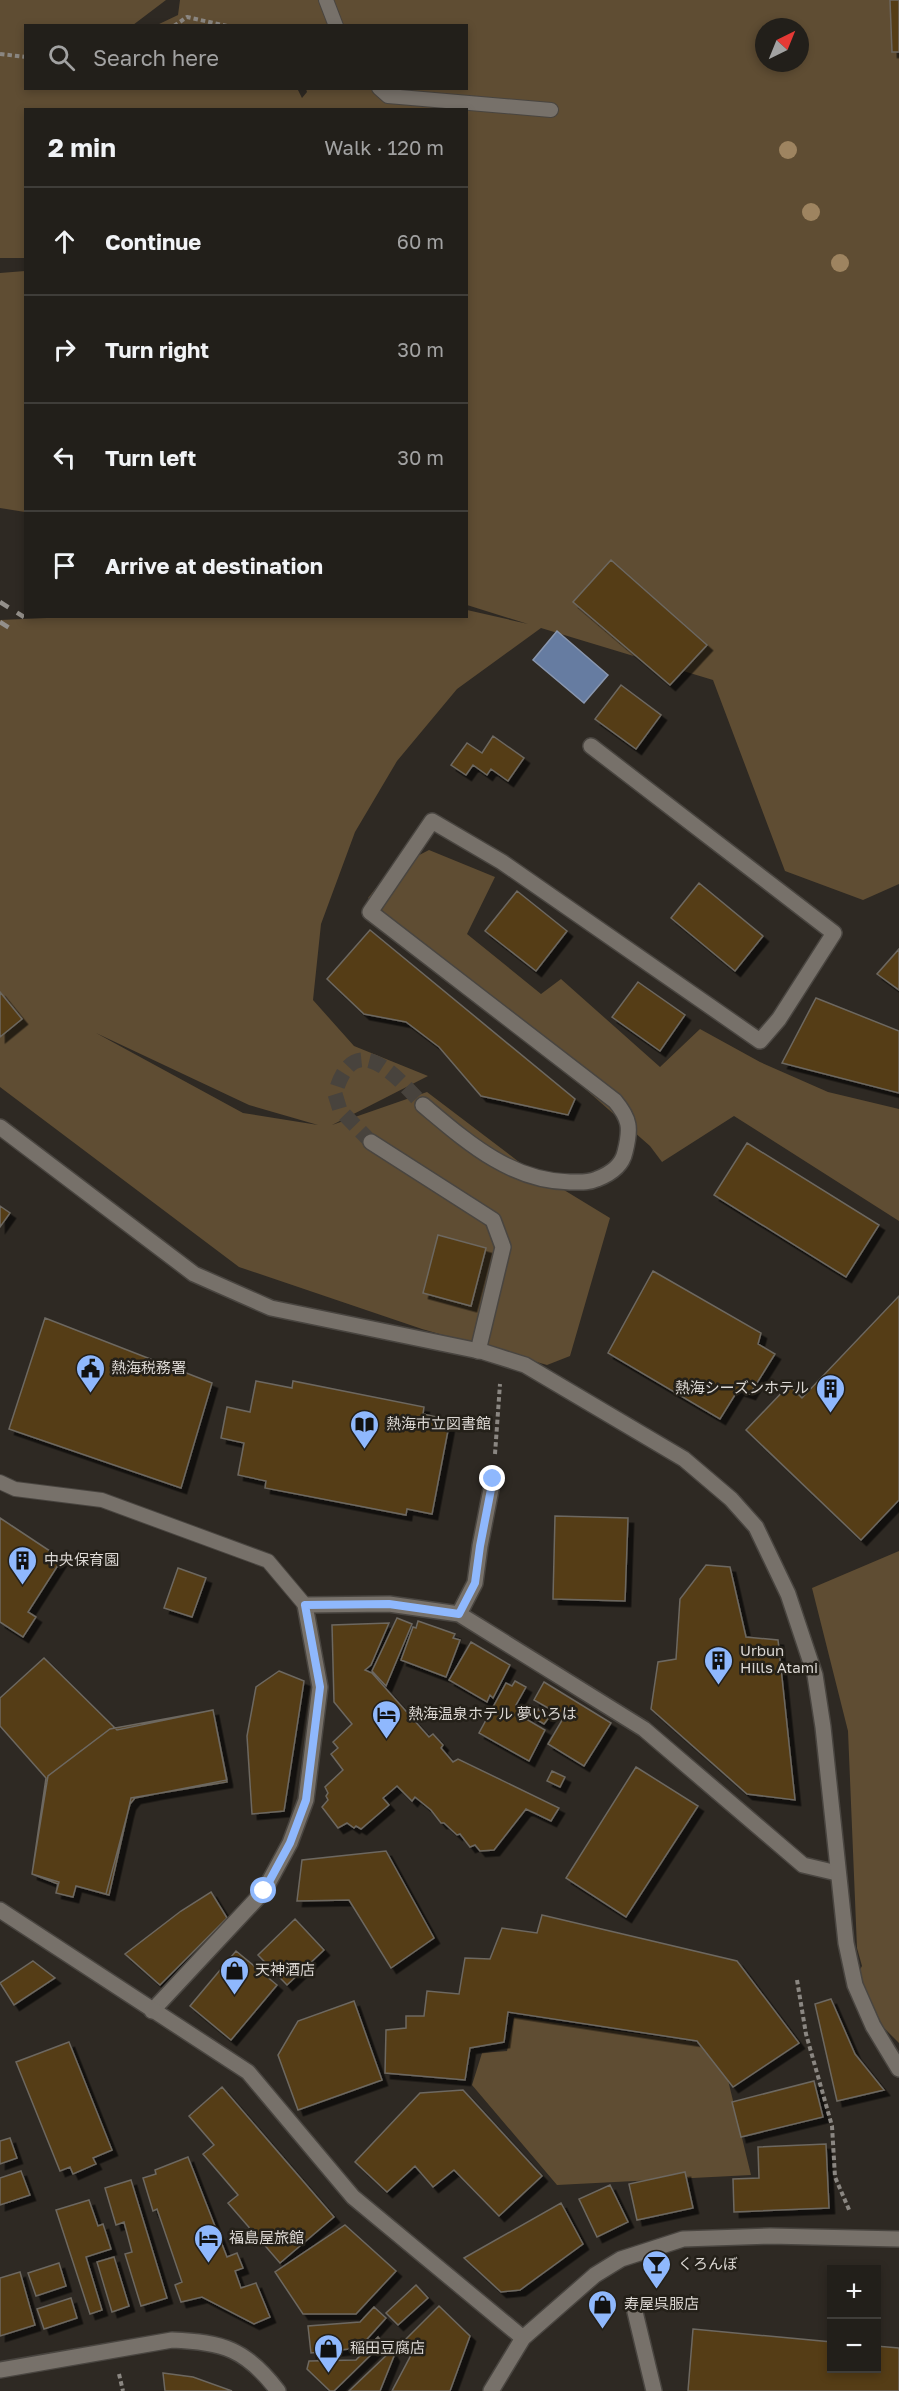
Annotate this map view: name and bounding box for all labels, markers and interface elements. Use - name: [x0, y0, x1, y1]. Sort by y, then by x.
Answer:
- north arrow: [755, 18, 809, 72]
- search box: [24, 24, 468, 90]
- icon: search: [45, 41, 78, 74]
- text: Search here: [93, 44, 219, 71]
- text: 2 min: [48, 132, 116, 163]
- text: Walk · 120 m: [324, 135, 444, 159]
- icon: ahead: [48, 225, 81, 258]
- text: Continue: [105, 228, 201, 255]
- text: 60 m: [397, 229, 444, 253]
- icon: right: [48, 333, 81, 366]
- text: Turn right: [105, 336, 209, 363]
- text: 30 m: [397, 337, 444, 361]
- icon: left: [48, 441, 81, 474]
- text: Turn left: [105, 444, 196, 471]
- text: 30 m: [397, 445, 444, 469]
- icon: arrive: [48, 549, 81, 582]
- text: Arrive at destination: [105, 552, 323, 579]
- public building icon: 熱海税務署: [74, 1352, 106, 1394]
- place label: 熱海税務署: [111, 1358, 186, 1376]
- building icon: 熱海シーズンホテル: [814, 1372, 846, 1414]
- place label: 熱海シーズンホテル: [675, 1378, 809, 1396]
- library icon: 熱海市立図書館: [349, 1408, 381, 1450]
- place label: 熱海市立図書館: [386, 1414, 491, 1432]
- route end: [479, 1465, 505, 1491]
- building icon: 中央保育園: [7, 1544, 39, 1586]
- place label: 中央保育園: [44, 1550, 119, 1568]
- place label: Urbun Hills Atami: [740, 1641, 818, 1676]
- building icon: Urbun Hills Atami: [703, 1644, 735, 1686]
- hotel icon: 熱海温泉ホテル 夢いろは: [371, 1698, 403, 1740]
- place label: 熱海温泉ホテル 夢いろは: [408, 1704, 577, 1722]
- route start: [250, 1877, 276, 1903]
- shop icon: 天神酒店: [218, 1954, 250, 1996]
- place label: 天神酒店: [255, 1960, 315, 1978]
- hotel icon: 福島屋旅館: [192, 2222, 224, 2264]
- place label: 福島屋旅館: [229, 2228, 304, 2246]
- bar icon: くろんぼ: [641, 2248, 673, 2290]
- place label: くろんぼ: [678, 2254, 738, 2272]
- map controls: [827, 2265, 881, 2373]
- button: +: [827, 2265, 881, 2319]
- shop icon: 寿屋呉服店: [587, 2288, 619, 2330]
- place label: 寿屋呉服店: [624, 2294, 699, 2312]
- button: −: [827, 2319, 881, 2373]
- shop icon: 稲田豆腐店: [313, 2332, 345, 2374]
- place label: 稲田豆腐店: [350, 2338, 425, 2356]

